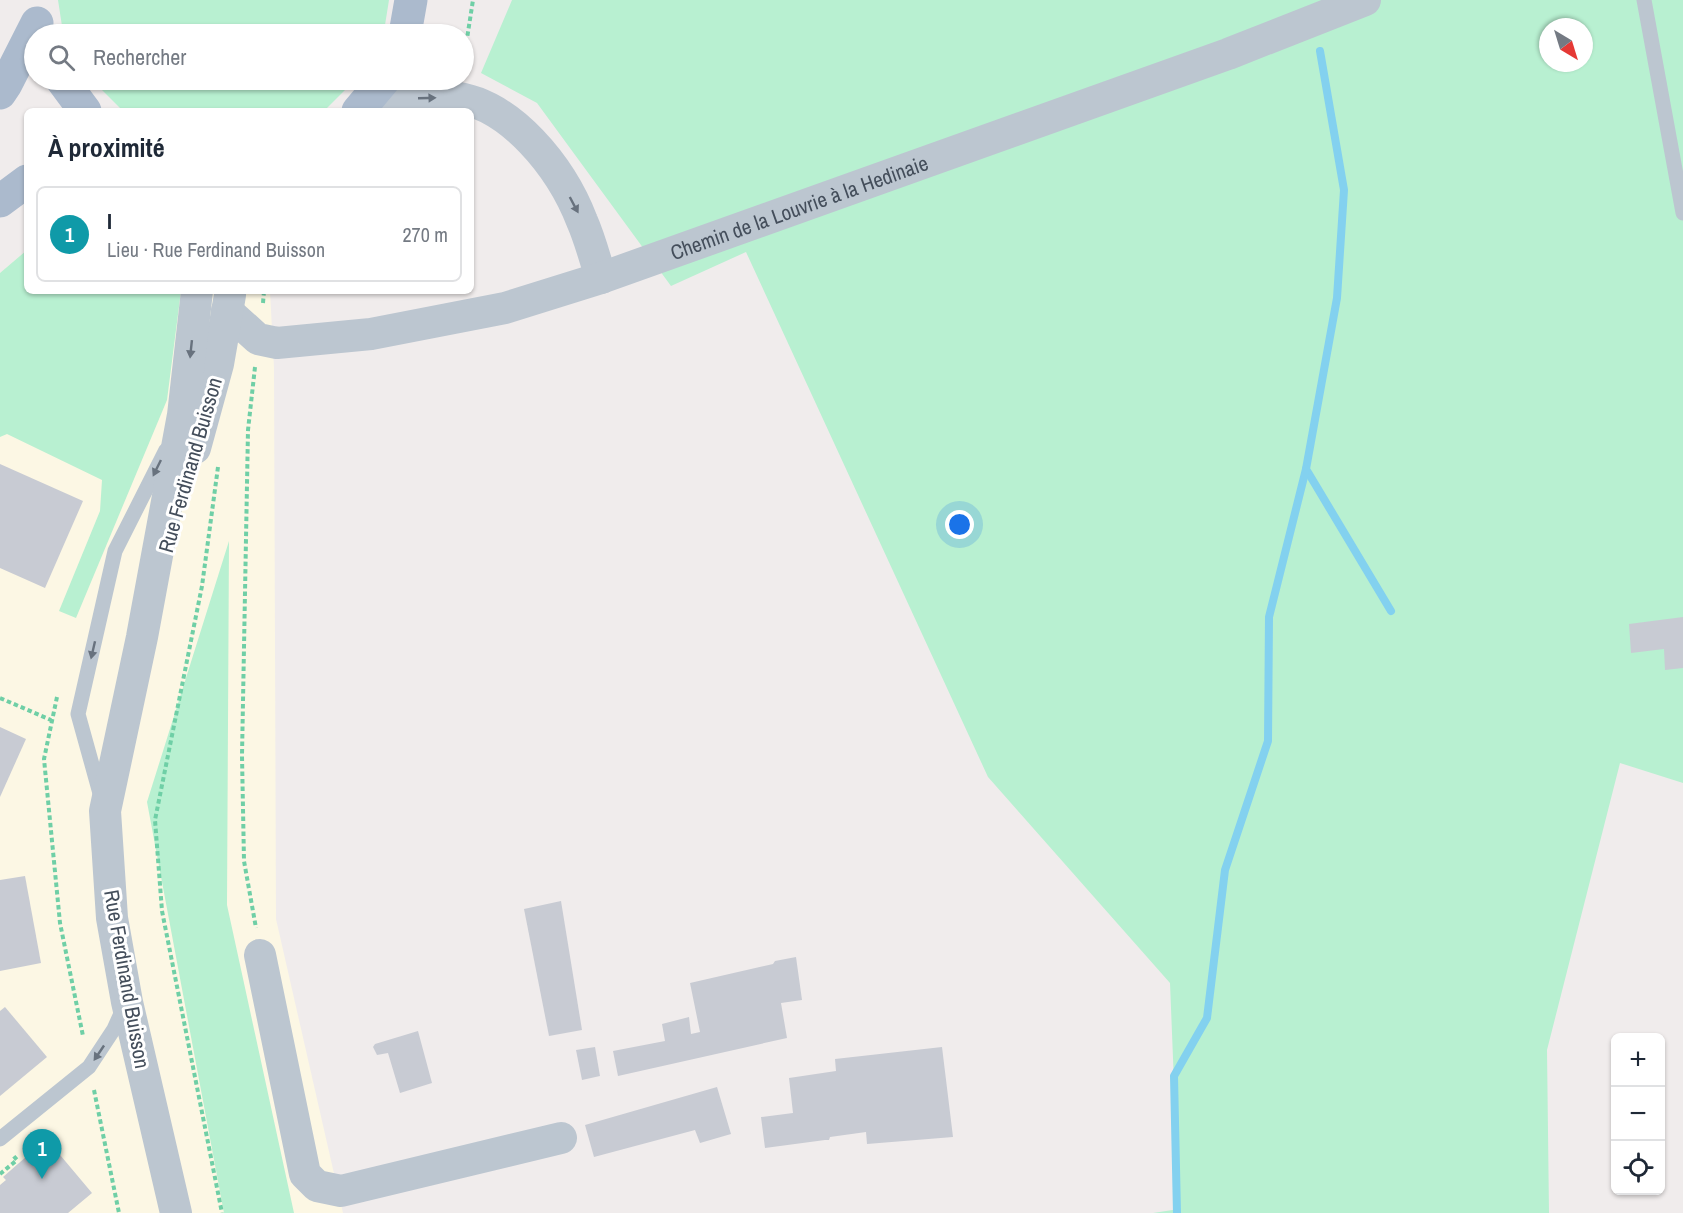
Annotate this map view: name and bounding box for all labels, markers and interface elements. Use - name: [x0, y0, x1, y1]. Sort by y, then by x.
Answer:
- north arrow: [1539, 18, 1593, 72]
- search box: [24, 24, 474, 90]
- icon: search: [45, 41, 78, 74]
- text: Rechercher: [93, 42, 186, 72]
- one-way arrow: [417, 94, 436, 103]
- text: À proximité: [48, 130, 165, 165]
- street label: Chemin de la Louvrie à la Hedinaie: [666, 148, 932, 267]
- one-way arrow: [569, 196, 579, 213]
- text: I: [107, 206, 112, 236]
- text: 1: [65, 221, 74, 248]
- text: 270 m: [402, 221, 448, 248]
- text: Lieu · Rue Ferdinand Buisson: [107, 236, 325, 263]
- one-way arrow: [186, 340, 196, 359]
- street label: Rue Ferdinand Buisson: [151, 374, 229, 556]
- one-way arrow: [153, 459, 162, 476]
- your location: [945, 510, 974, 539]
- one-way arrow: [87, 641, 97, 660]
- street label: Rue Ferdinand Buisson: [97, 887, 157, 1071]
- map controls: [1611, 1033, 1665, 1195]
- button: +: [1611, 1033, 1665, 1087]
- one-way arrow: [94, 1045, 105, 1061]
- button: −: [1611, 1087, 1665, 1141]
- pin: 1: [22, 1130, 62, 1179]
- button: locate: [1611, 1141, 1665, 1195]

